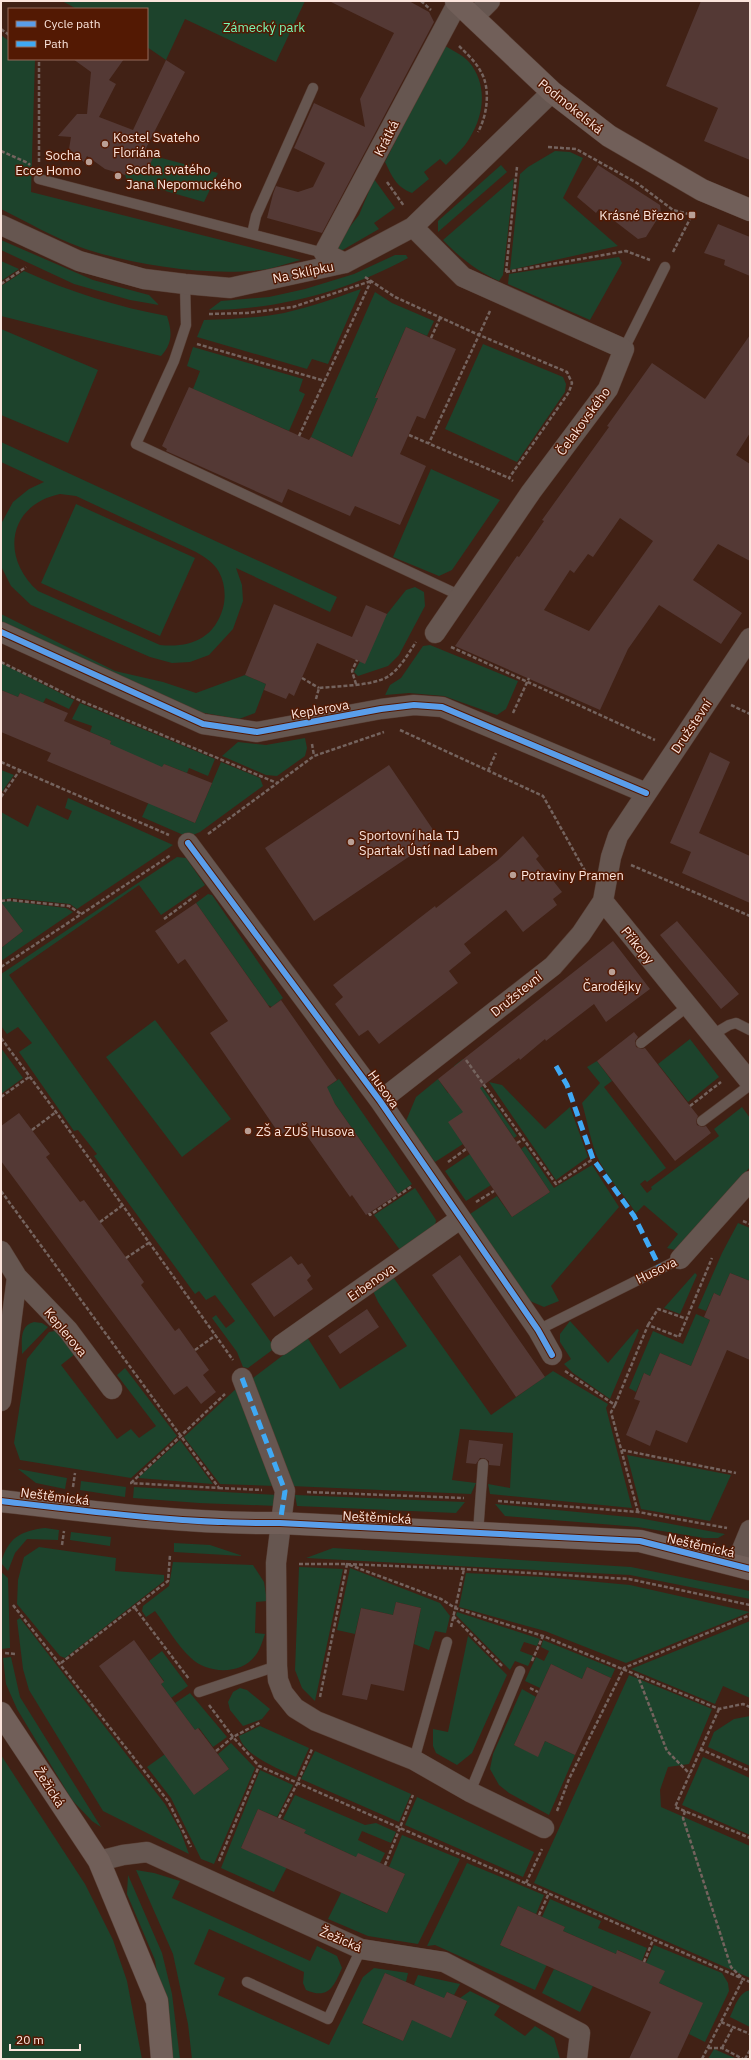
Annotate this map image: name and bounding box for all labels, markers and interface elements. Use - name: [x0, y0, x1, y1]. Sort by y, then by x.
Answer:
- legend: [8, 8, 148, 60]
- text: Cycle path: [44, 16, 101, 31]
- park label: Zámecký park: [223, 19, 305, 36]
- text: Path: [44, 36, 69, 51]
- street label: Podmokelská: [535, 75, 607, 138]
- street label: Krátká: [370, 117, 403, 159]
- place label: Kostel Svateho Floriána: [113, 129, 200, 161]
- marker: Kostel Svateho Floriána: [100, 139, 110, 149]
- place label: Socha Ecce Homo: [15, 147, 81, 179]
- marker: Socha Ecce Homo: [84, 157, 94, 167]
- place label: Socha svatého Jana Nepomuckého: [126, 161, 242, 193]
- marker: Socha svatého Jana Nepomuckého: [113, 171, 123, 181]
- place label: Krásné Březno: [599, 207, 684, 224]
- marker: Krásné Březno: [687, 210, 697, 220]
- street label: Na Sklípku: [271, 258, 335, 287]
- street label: Čelakovského: [553, 384, 614, 459]
- street label: Družstevní: [667, 695, 716, 757]
- street label: Keplerova: [290, 696, 350, 723]
- place label: Sportovní hala TJ Spartak Ústí nad Labem: [359, 827, 498, 859]
- marker: Sportovní hala TJ Spartak Ústí nad Labem: [346, 837, 356, 847]
- place label: Potraviny Pramen: [521, 867, 624, 884]
- marker: Potraviny Pramen: [508, 870, 518, 880]
- street label: Příkopy: [617, 923, 658, 968]
- marker: Čarodějky: [607, 967, 617, 977]
- street label: Družstevní: [487, 968, 546, 1020]
- place label: Čarodějky: [583, 978, 642, 995]
- street label: Husova: [364, 1067, 403, 1112]
- place label: ZŠ a ZUŠ Husova: [256, 1123, 355, 1140]
- marker: ZŠ a ZUŠ Husova: [243, 1126, 253, 1136]
- street label: Husova: [633, 1253, 679, 1288]
- street label: Erbenova: [344, 1260, 399, 1305]
- street label: Keplerova: [40, 1304, 91, 1360]
- street label: Neštěmická: [20, 1484, 90, 1509]
- street label: Neštěmická: [342, 1507, 412, 1528]
- street label: Neštěmická: [665, 1529, 737, 1562]
- street label: Žežická: [30, 1764, 69, 1810]
- street label: Žežická: [317, 1923, 364, 1956]
- scale bar: [10, 2026, 80, 2052]
- text: 20 m: [16, 2032, 44, 2047]

